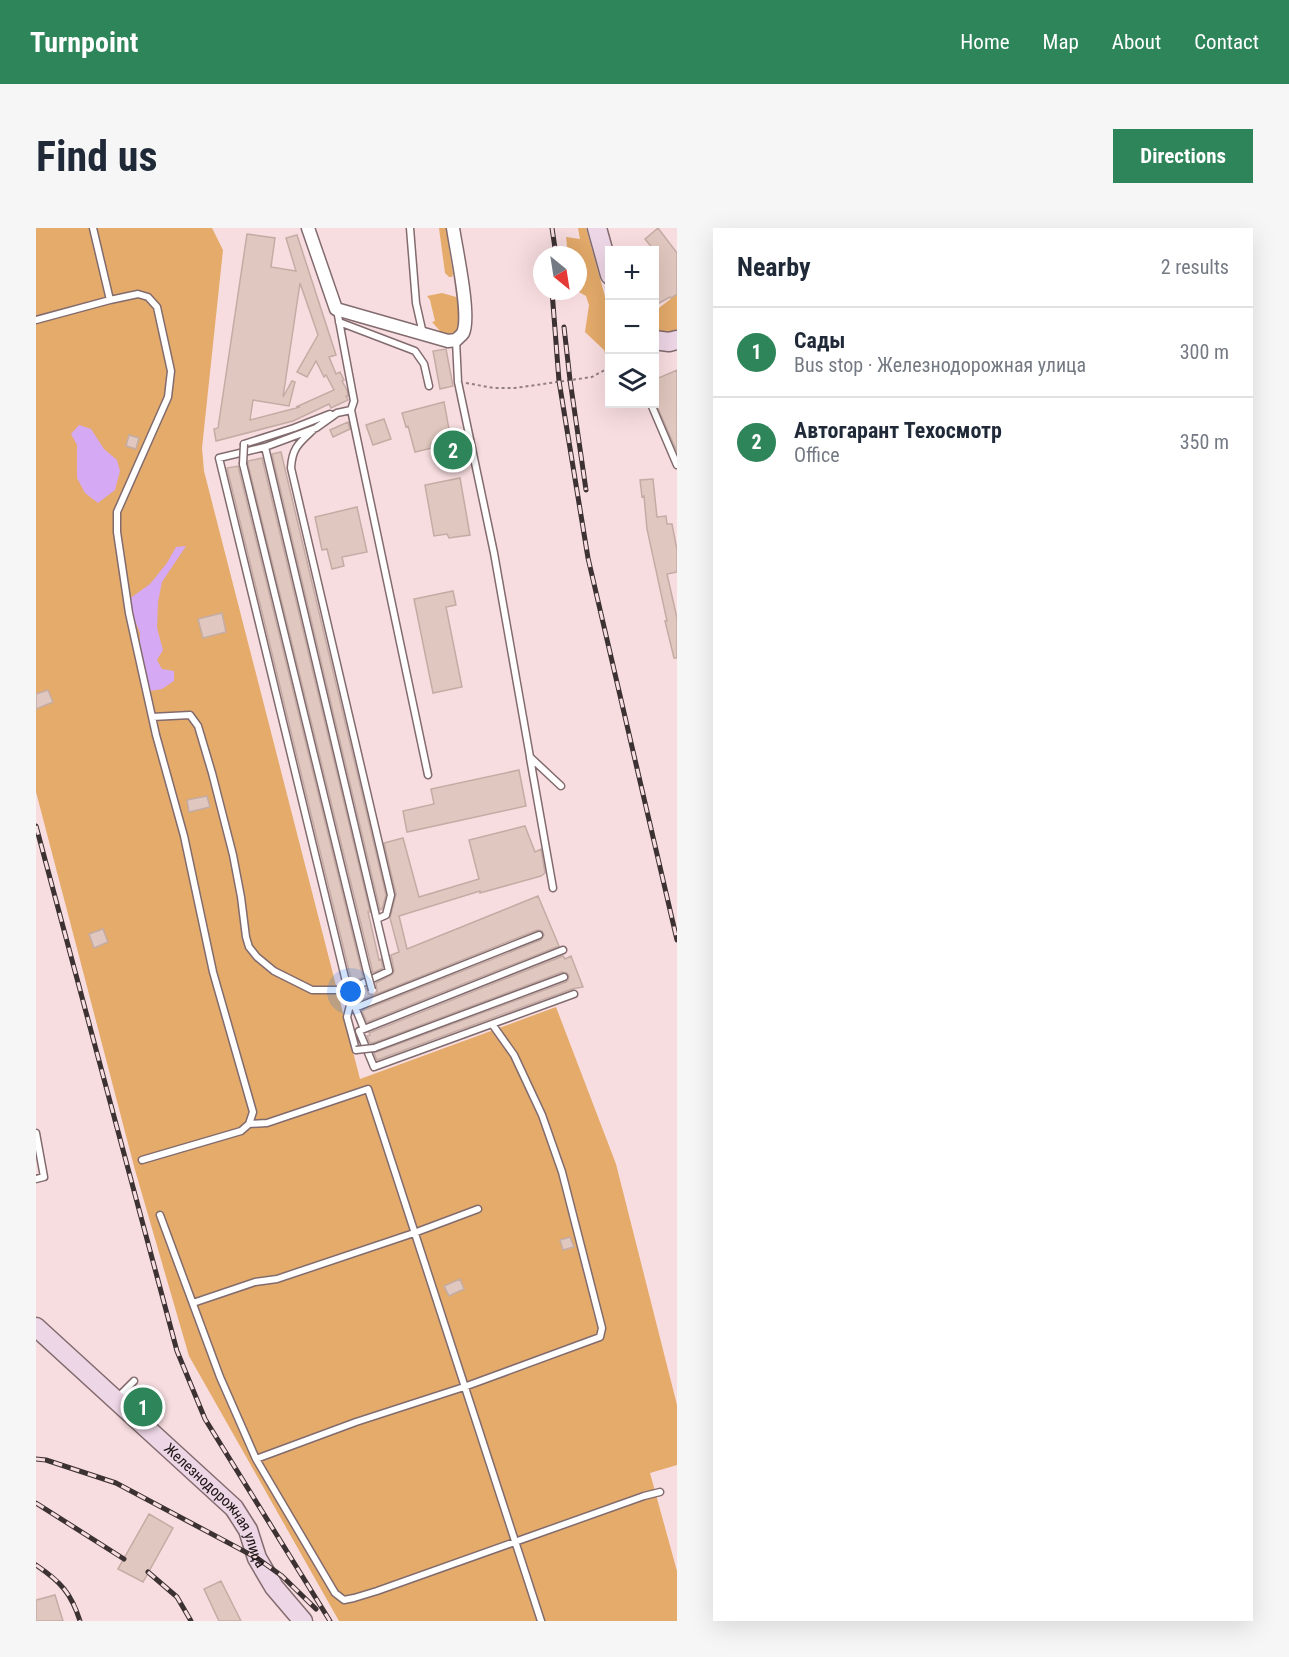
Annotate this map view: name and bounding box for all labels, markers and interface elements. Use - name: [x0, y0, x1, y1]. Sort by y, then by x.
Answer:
- text: Turnpoint: [30, 26, 138, 59]
- text: Home: [960, 30, 1010, 54]
- text: Map: [1043, 30, 1079, 54]
- text: About: [1112, 30, 1161, 54]
- text: Contact: [1194, 30, 1259, 54]
- button: Directions: [1113, 129, 1253, 183]
- text: Find us: [36, 132, 157, 181]
- north arrow: [533, 246, 587, 300]
- map controls: [605, 246, 659, 408]
- button: +: [605, 246, 659, 300]
- text: Nearby: [737, 252, 811, 282]
- text: 2 results: [1161, 255, 1229, 279]
- button: −: [605, 300, 659, 354]
- text: Сады: [794, 328, 845, 353]
- text: 1: [751, 340, 762, 364]
- text: 300 m: [1180, 340, 1229, 364]
- text: Bus stop · Железнодорожная улица: [794, 353, 1086, 377]
- button: layers: [605, 354, 659, 408]
- text: Автогарант Техосмотр: [794, 418, 1002, 443]
- pin: 2: [434, 428, 472, 472]
- text: 2: [751, 430, 762, 454]
- text: 350 m: [1180, 430, 1229, 454]
- text: Office: [794, 443, 840, 467]
- your location: [336, 977, 365, 1006]
- pin: 1: [124, 1384, 162, 1430]
- street label: Железнодорожная улица: [160, 1439, 270, 1571]

